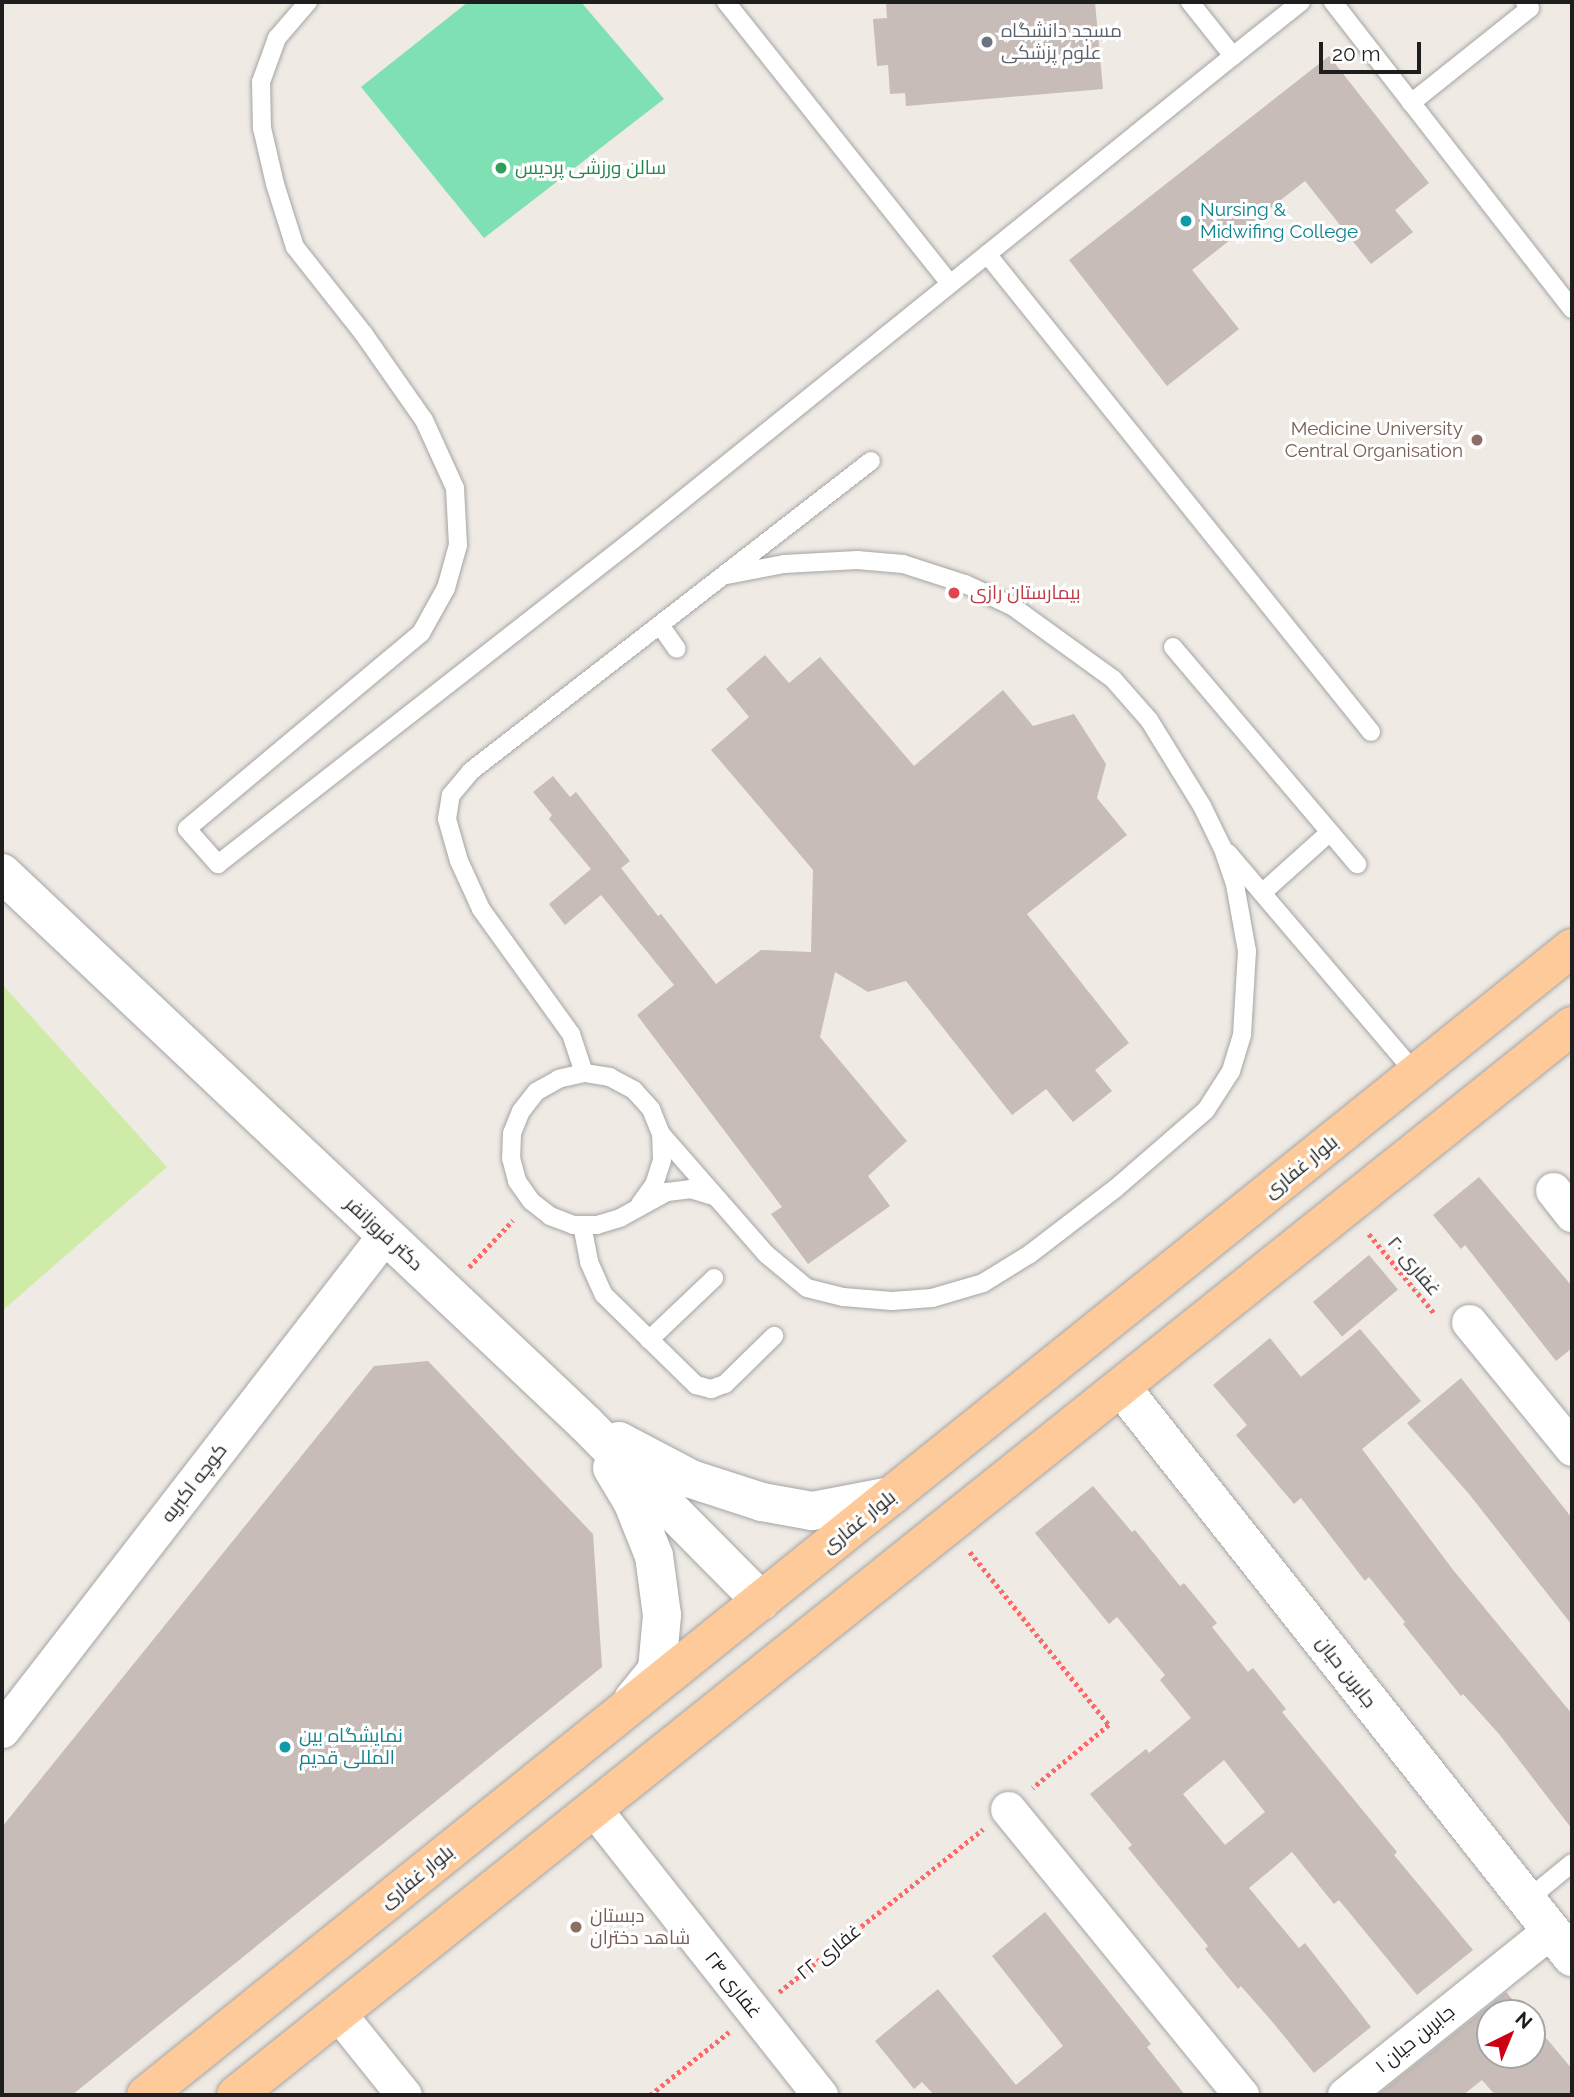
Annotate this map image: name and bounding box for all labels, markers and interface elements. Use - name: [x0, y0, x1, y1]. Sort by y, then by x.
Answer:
- place label: مسجد دانشگاه علوم پزشکی: [1001, 20, 1122, 64]
- scale bar: [1322, 28, 1424, 72]
- marker: مسجد دانشگاه علوم پزشکی: [979, 34, 995, 50]
- text: 20 m: [1332, 41, 1380, 66]
- place label: سالن ورزشی پردیس: [515, 157, 666, 179]
- marker: سالن ورزشی پردیس: [493, 160, 509, 176]
- place label: Nursing & Midwifing College: [1200, 199, 1358, 243]
- marker: Nursing & Midwifing College: [1178, 213, 1194, 229]
- place label: Medicine University Central Organisation: [1284, 418, 1463, 462]
- marker: Medicine University Central Organisation: [1469, 432, 1485, 448]
- place label: بیمارستان رازی: [970, 582, 1081, 604]
- marker: بیمارستان رازی: [944, 583, 964, 603]
- street label: بلوار غفاری: [1260, 1130, 1342, 1204]
- street label: دکتر فروزانفر: [340, 1192, 428, 1276]
- street label: غفاری ۲۰: [1383, 1232, 1445, 1300]
- street label: کوچه اکبریه: [156, 1439, 232, 1527]
- street label: بلوار غفاری: [818, 1485, 900, 1559]
- street label: جابربن حیان: [1311, 1632, 1381, 1712]
- place label: نمایشگاه بین المللی قدیم: [299, 1725, 403, 1769]
- marker: نمایشگاه بین المللی قدیم: [277, 1739, 293, 1755]
- street label: بلوار غفاری: [376, 1840, 458, 1914]
- place label: دبستان شاهد دختران: [590, 1905, 690, 1949]
- marker: دبستان شاهد دختران: [568, 1919, 584, 1935]
- street label: غفاری ۲۲: [792, 1919, 866, 1985]
- street label: غفاری ۲۴: [700, 1947, 766, 2023]
- north arrow: [1476, 1999, 1546, 2069]
- street label: جابربن حیان ۱: [1371, 2000, 1459, 2078]
- text: N: [1511, 2007, 1537, 2033]

